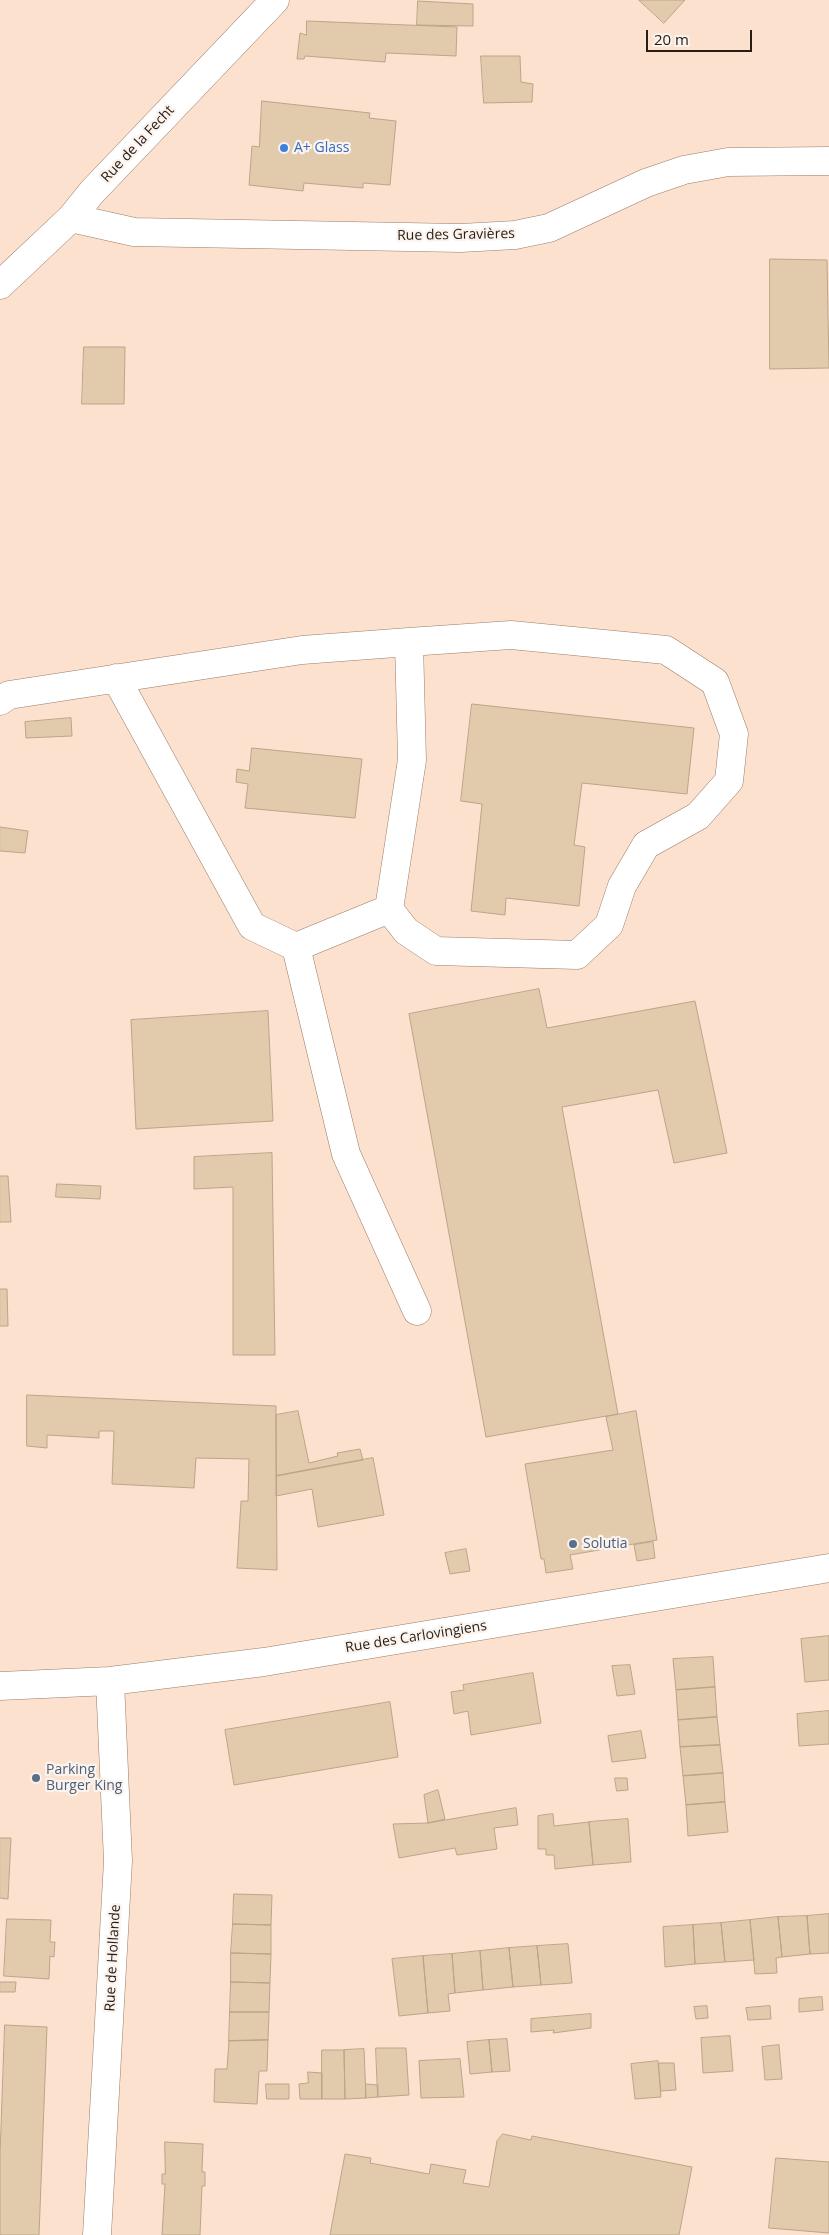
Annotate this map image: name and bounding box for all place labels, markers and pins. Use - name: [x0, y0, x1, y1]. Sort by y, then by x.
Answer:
- place label: A+ Glass: [294, 140, 349, 156]
- marker: A+ Glass: [278, 142, 290, 154]
- place label: Solutia: [583, 1536, 628, 1552]
- marker: Solutia: [567, 1538, 579, 1550]
- place label: Parking Burger King: [46, 1762, 122, 1794]
- marker: Parking Burger King: [30, 1772, 42, 1784]

